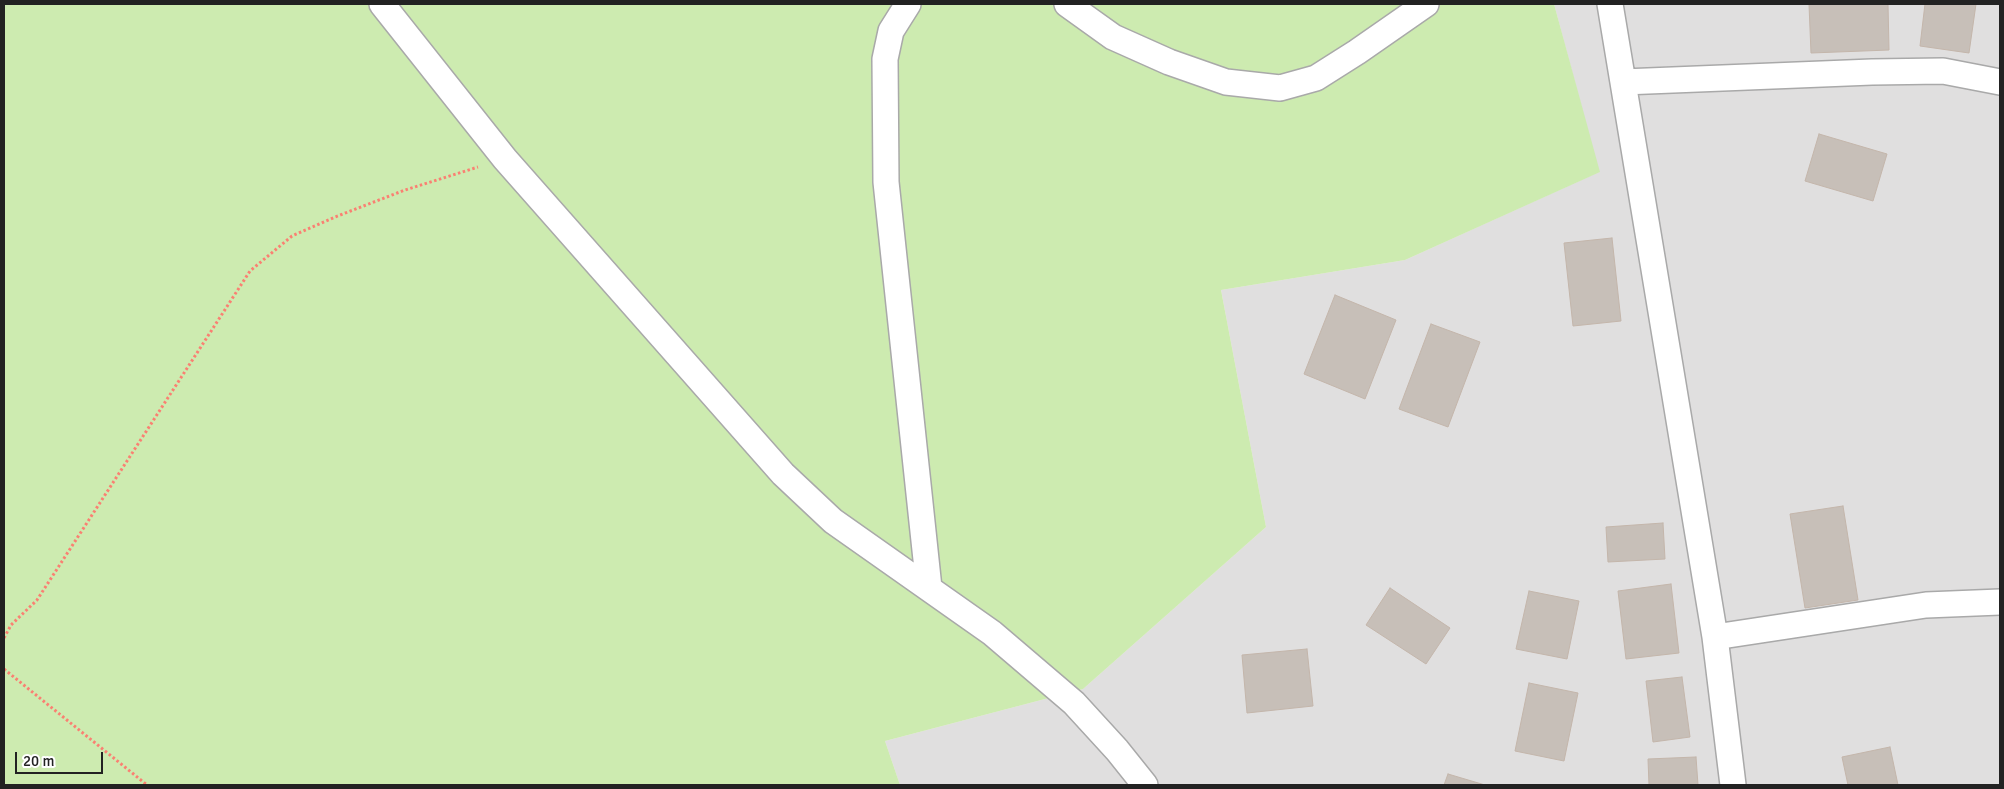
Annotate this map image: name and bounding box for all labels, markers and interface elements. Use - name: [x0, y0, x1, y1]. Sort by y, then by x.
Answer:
- scale bar: [18, 742, 105, 774]
- text: 20 m: [23, 752, 54, 770]

